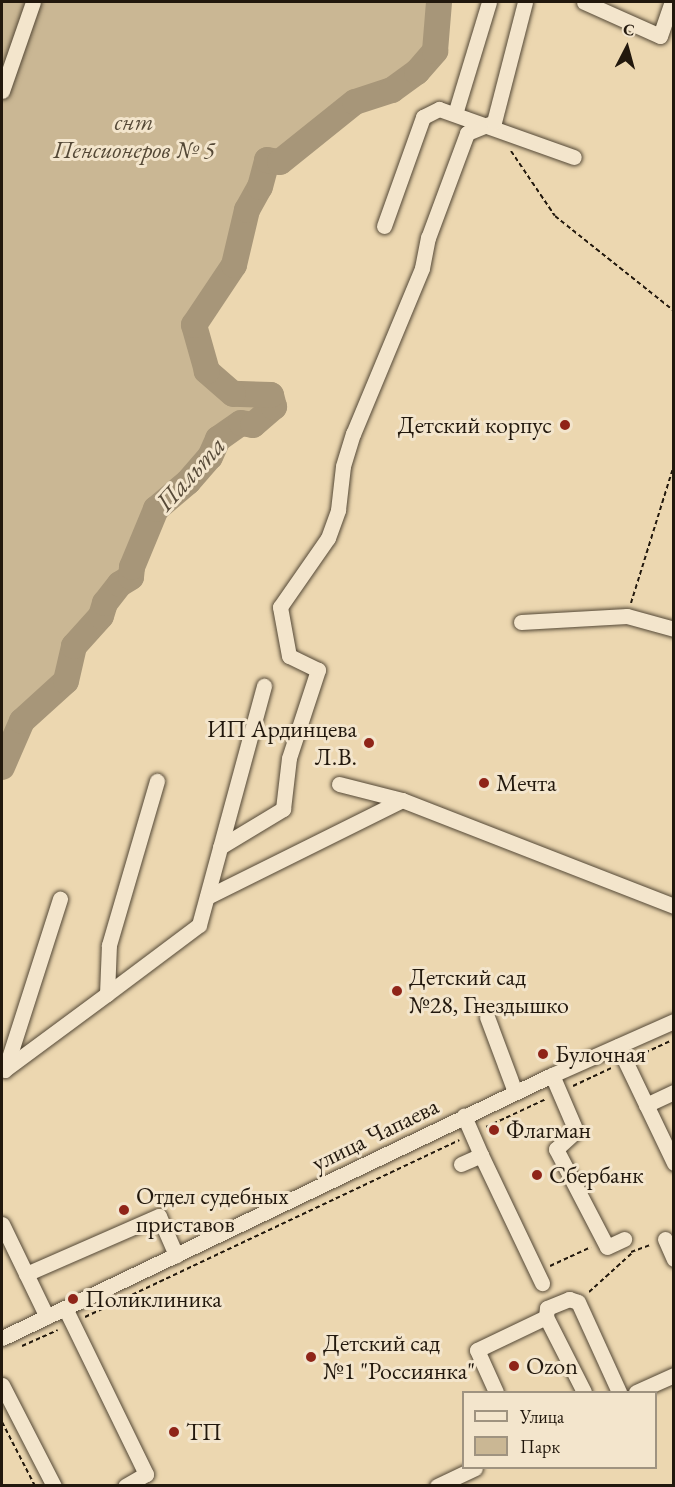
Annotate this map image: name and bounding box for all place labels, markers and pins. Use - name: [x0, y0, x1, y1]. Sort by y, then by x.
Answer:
- place label: Детский корпус: [398, 411, 552, 439]
- marker: Детский корпус: [556, 416, 574, 434]
- place label: ИП Ардинцева Л.В.: [207, 715, 357, 771]
- marker: ИП Ардинцева Л.В.: [362, 736, 376, 750]
- place label: Мечта: [496, 769, 557, 797]
- marker: Мечта: [477, 776, 491, 790]
- place label: Детский сад №28, Гнездышко: [409, 963, 569, 1019]
- marker: Детский сад №28, Гнездышко: [390, 984, 404, 998]
- place label: Булочная: [555, 1040, 646, 1068]
- marker: Булочная: [536, 1047, 550, 1061]
- place label: Флагман: [506, 1116, 591, 1144]
- marker: Флагман: [487, 1123, 501, 1137]
- place label: Сбербанк: [549, 1161, 644, 1189]
- marker: Сбербанк: [530, 1168, 544, 1182]
- place label: Отдел судебных приставов: [136, 1182, 288, 1238]
- marker: Отдел судебных приставов: [117, 1203, 131, 1217]
- place label: Поликлиника: [85, 1285, 222, 1313]
- marker: Поликлиника: [66, 1292, 80, 1306]
- place label: Детский сад №1 "Россиянка": [323, 1329, 475, 1385]
- marker: Детский сад №1 "Россиянка": [304, 1350, 318, 1364]
- place label: Ozon: [526, 1352, 578, 1380]
- marker: Ozon: [507, 1359, 521, 1373]
- place label: ТП: [186, 1418, 222, 1446]
- marker: ТП: [167, 1425, 181, 1439]

